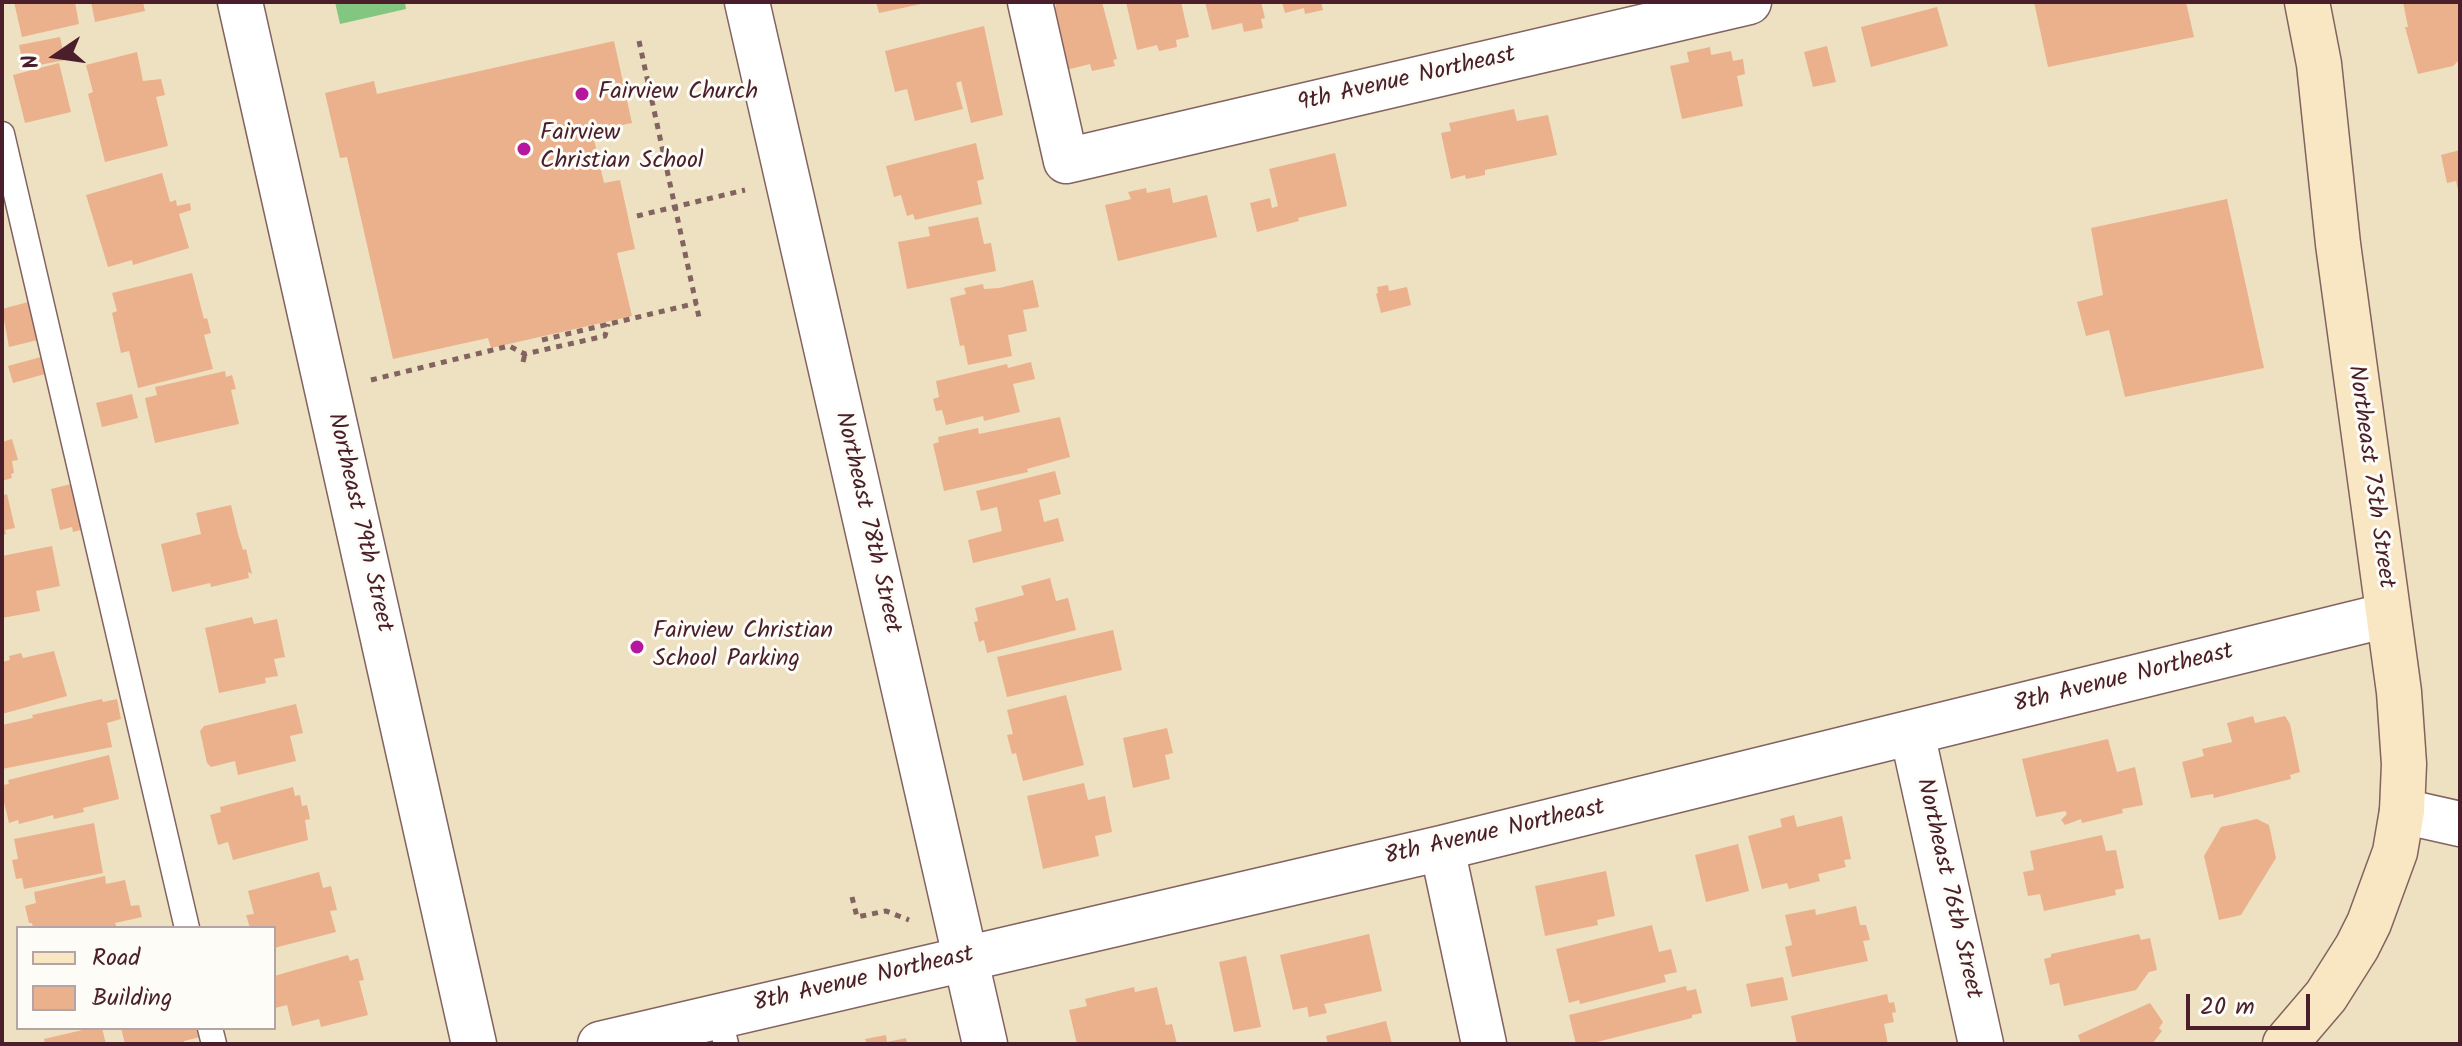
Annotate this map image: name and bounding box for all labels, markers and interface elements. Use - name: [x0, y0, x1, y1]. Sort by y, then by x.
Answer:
- north arrow: [16, 16, 96, 96]
- street label: 9th Avenue Northeast: [1295, 42, 1519, 120]
- text: N: [14, 51, 51, 72]
- place label: Fairview Church: [598, 80, 758, 108]
- marker: Fairview Church: [573, 85, 591, 103]
- place label: Fairview Christian School: [540, 121, 704, 177]
- marker: Fairview Christian School: [515, 140, 533, 158]
- street label: Northeast 75th Street: [2339, 364, 2399, 590]
- street label: Northeast 78th Street: [826, 409, 906, 637]
- street label: Northeast 79th Street: [319, 411, 397, 635]
- place label: Fairview Christian School Parking: [653, 619, 833, 675]
- marker: Fairview Christian School Parking: [628, 638, 646, 656]
- street label: 8th Avenue Northeast: [2011, 639, 2237, 721]
- street label: Northeast 76th Street: [1908, 776, 1986, 1002]
- street label: 8th Avenue Northeast: [1382, 795, 1608, 873]
- legend: [16, 926, 276, 1030]
- text: Road: [92, 939, 140, 978]
- street label: 8th Avenue Northeast: [751, 942, 977, 1020]
- scale bar: [2190, 978, 2314, 1028]
- text: Building: [92, 979, 172, 1018]
- text: 20 m: [2200, 988, 2255, 1027]

